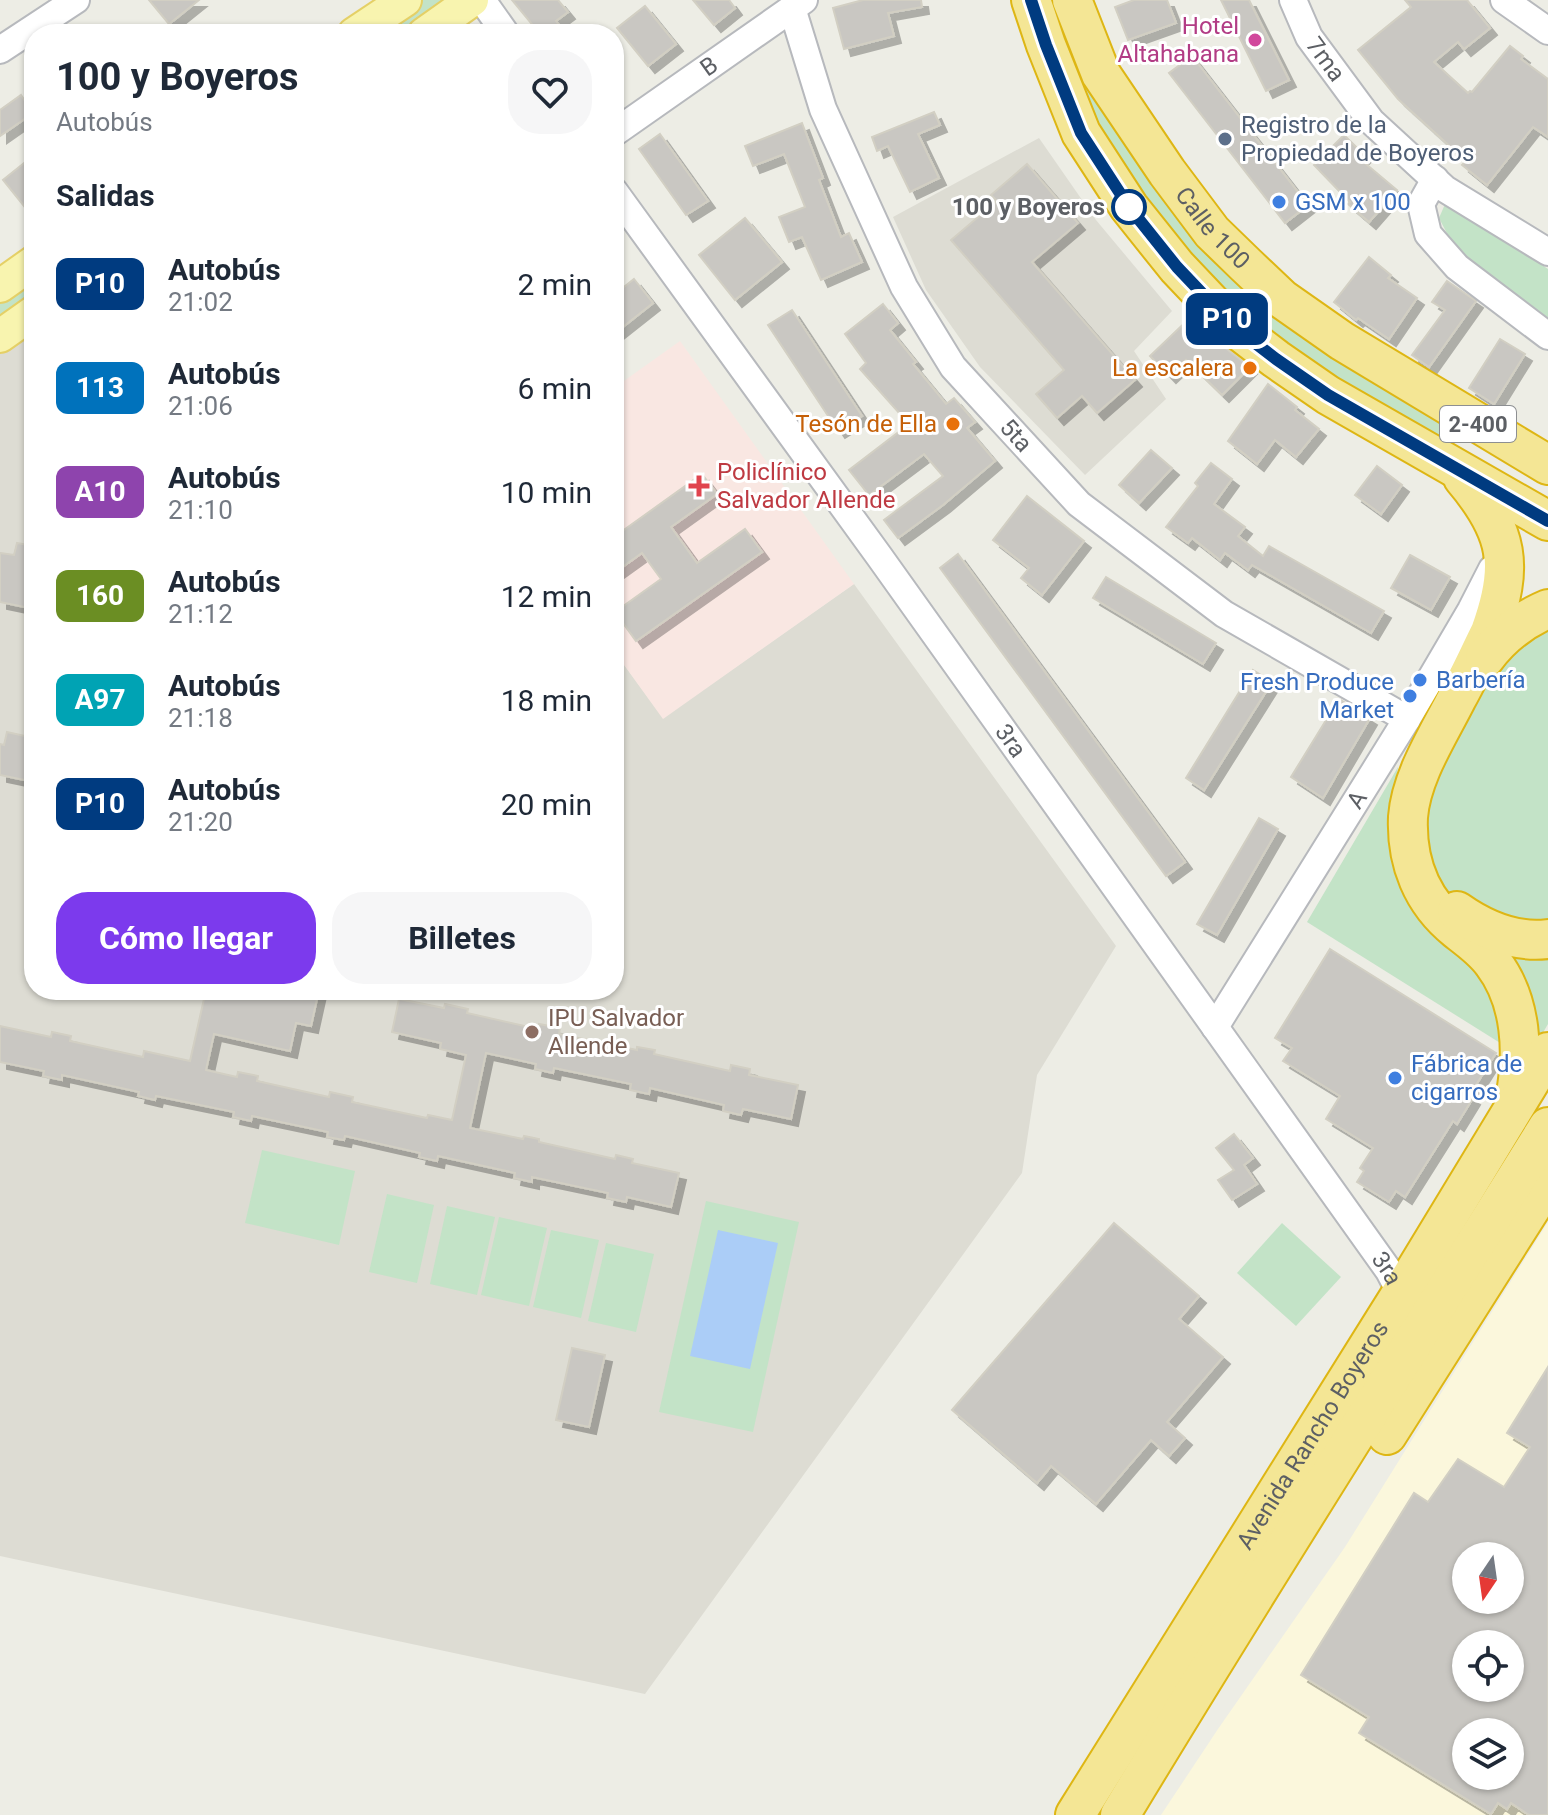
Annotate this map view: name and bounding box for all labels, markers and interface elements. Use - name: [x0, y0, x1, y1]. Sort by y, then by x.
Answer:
- place label: Hotel Altahabana: [1117, 12, 1239, 68]
- marker: Hotel Altahabana: [1246, 31, 1264, 49]
- street label: 7ma: [1300, 32, 1351, 87]
- button: heart: [508, 50, 592, 134]
- street label: B: [695, 51, 723, 82]
- text: 100 y Boyeros: [56, 55, 299, 99]
- text: Autobús: [56, 107, 153, 137]
- place label: Registro de la Propiedad de Boyeros: [1241, 111, 1474, 167]
- marker: Registro de la Propiedad de Boyeros: [1216, 130, 1234, 148]
- text: Salidas: [56, 178, 155, 213]
- street label: Calle 100: [1169, 182, 1256, 275]
- place label: GSM x 100: [1295, 188, 1411, 216]
- marker: 100 y Boyeros: [1112, 190, 1146, 224]
- place label: 100 y Boyeros: [952, 193, 1105, 221]
- marker: GSM x 100: [1270, 193, 1288, 211]
- text: Autobús: [168, 252, 281, 287]
- text: P10: [75, 267, 125, 300]
- text: 2 min: [518, 267, 592, 302]
- text: 21:02: [168, 287, 233, 317]
- line badge: P10: [1181, 293, 1273, 345]
- text: P10: [1202, 302, 1252, 335]
- place label: La escalera: [1112, 354, 1234, 382]
- text: Autobús: [168, 356, 281, 391]
- marker: La escalera: [1241, 359, 1259, 377]
- text: 113: [76, 371, 124, 404]
- text: 6 min: [518, 371, 592, 406]
- text: 21:06: [168, 391, 233, 421]
- road number: 2-400: [1440, 406, 1516, 442]
- place label: Tesón de Ella: [795, 410, 937, 438]
- street label: 5ta: [994, 413, 1038, 458]
- marker: Tesón de Ella: [944, 415, 962, 433]
- place label: Policlínico Salvador Allende: [717, 458, 896, 514]
- text: Autobús: [168, 460, 281, 495]
- text: A10: [75, 475, 125, 508]
- text: 10 min: [501, 475, 592, 510]
- marker: Policlínico Salvador Allende: [688, 475, 710, 497]
- text: 21:10: [168, 495, 233, 525]
- text: Autobús: [168, 564, 281, 599]
- text: 160: [76, 579, 124, 612]
- text: 12 min: [501, 579, 592, 614]
- text: 21:12: [168, 599, 233, 629]
- place label: Barbería: [1436, 666, 1525, 694]
- text: Autobús: [168, 668, 281, 703]
- place label: Fresh Produce Market: [1240, 668, 1394, 724]
- marker: Barbería: [1411, 671, 1429, 689]
- text: A97: [75, 683, 125, 716]
- text: 18 min: [501, 683, 592, 718]
- marker: Fresh Produce Market: [1401, 687, 1419, 705]
- text: 21:18: [168, 703, 233, 733]
- street label: 3ra: [989, 719, 1032, 763]
- text: Autobús: [168, 772, 281, 807]
- street label: A: [1341, 785, 1373, 814]
- text: P10: [75, 787, 125, 820]
- text: 20 min: [501, 787, 592, 822]
- text: 21:20: [168, 807, 233, 837]
- button: Cómo llegar: [56, 892, 316, 984]
- button: Billetes: [332, 892, 592, 984]
- place label: IPU Salvador Allende: [548, 1004, 684, 1060]
- marker: IPU Salvador Allende: [523, 1023, 541, 1041]
- place label: Fábrica de cigarros: [1411, 1050, 1522, 1106]
- marker: Fábrica de cigarros: [1386, 1069, 1404, 1087]
- street label: 3ra: [1366, 1246, 1408, 1290]
- street label: Avenida Rancho Boyeros: [1231, 1316, 1394, 1555]
- north arrow: [1452, 1542, 1524, 1614]
- map controls: [1452, 1542, 1524, 1790]
- button: locate: [1452, 1630, 1524, 1702]
- button: layers: [1452, 1718, 1524, 1790]

